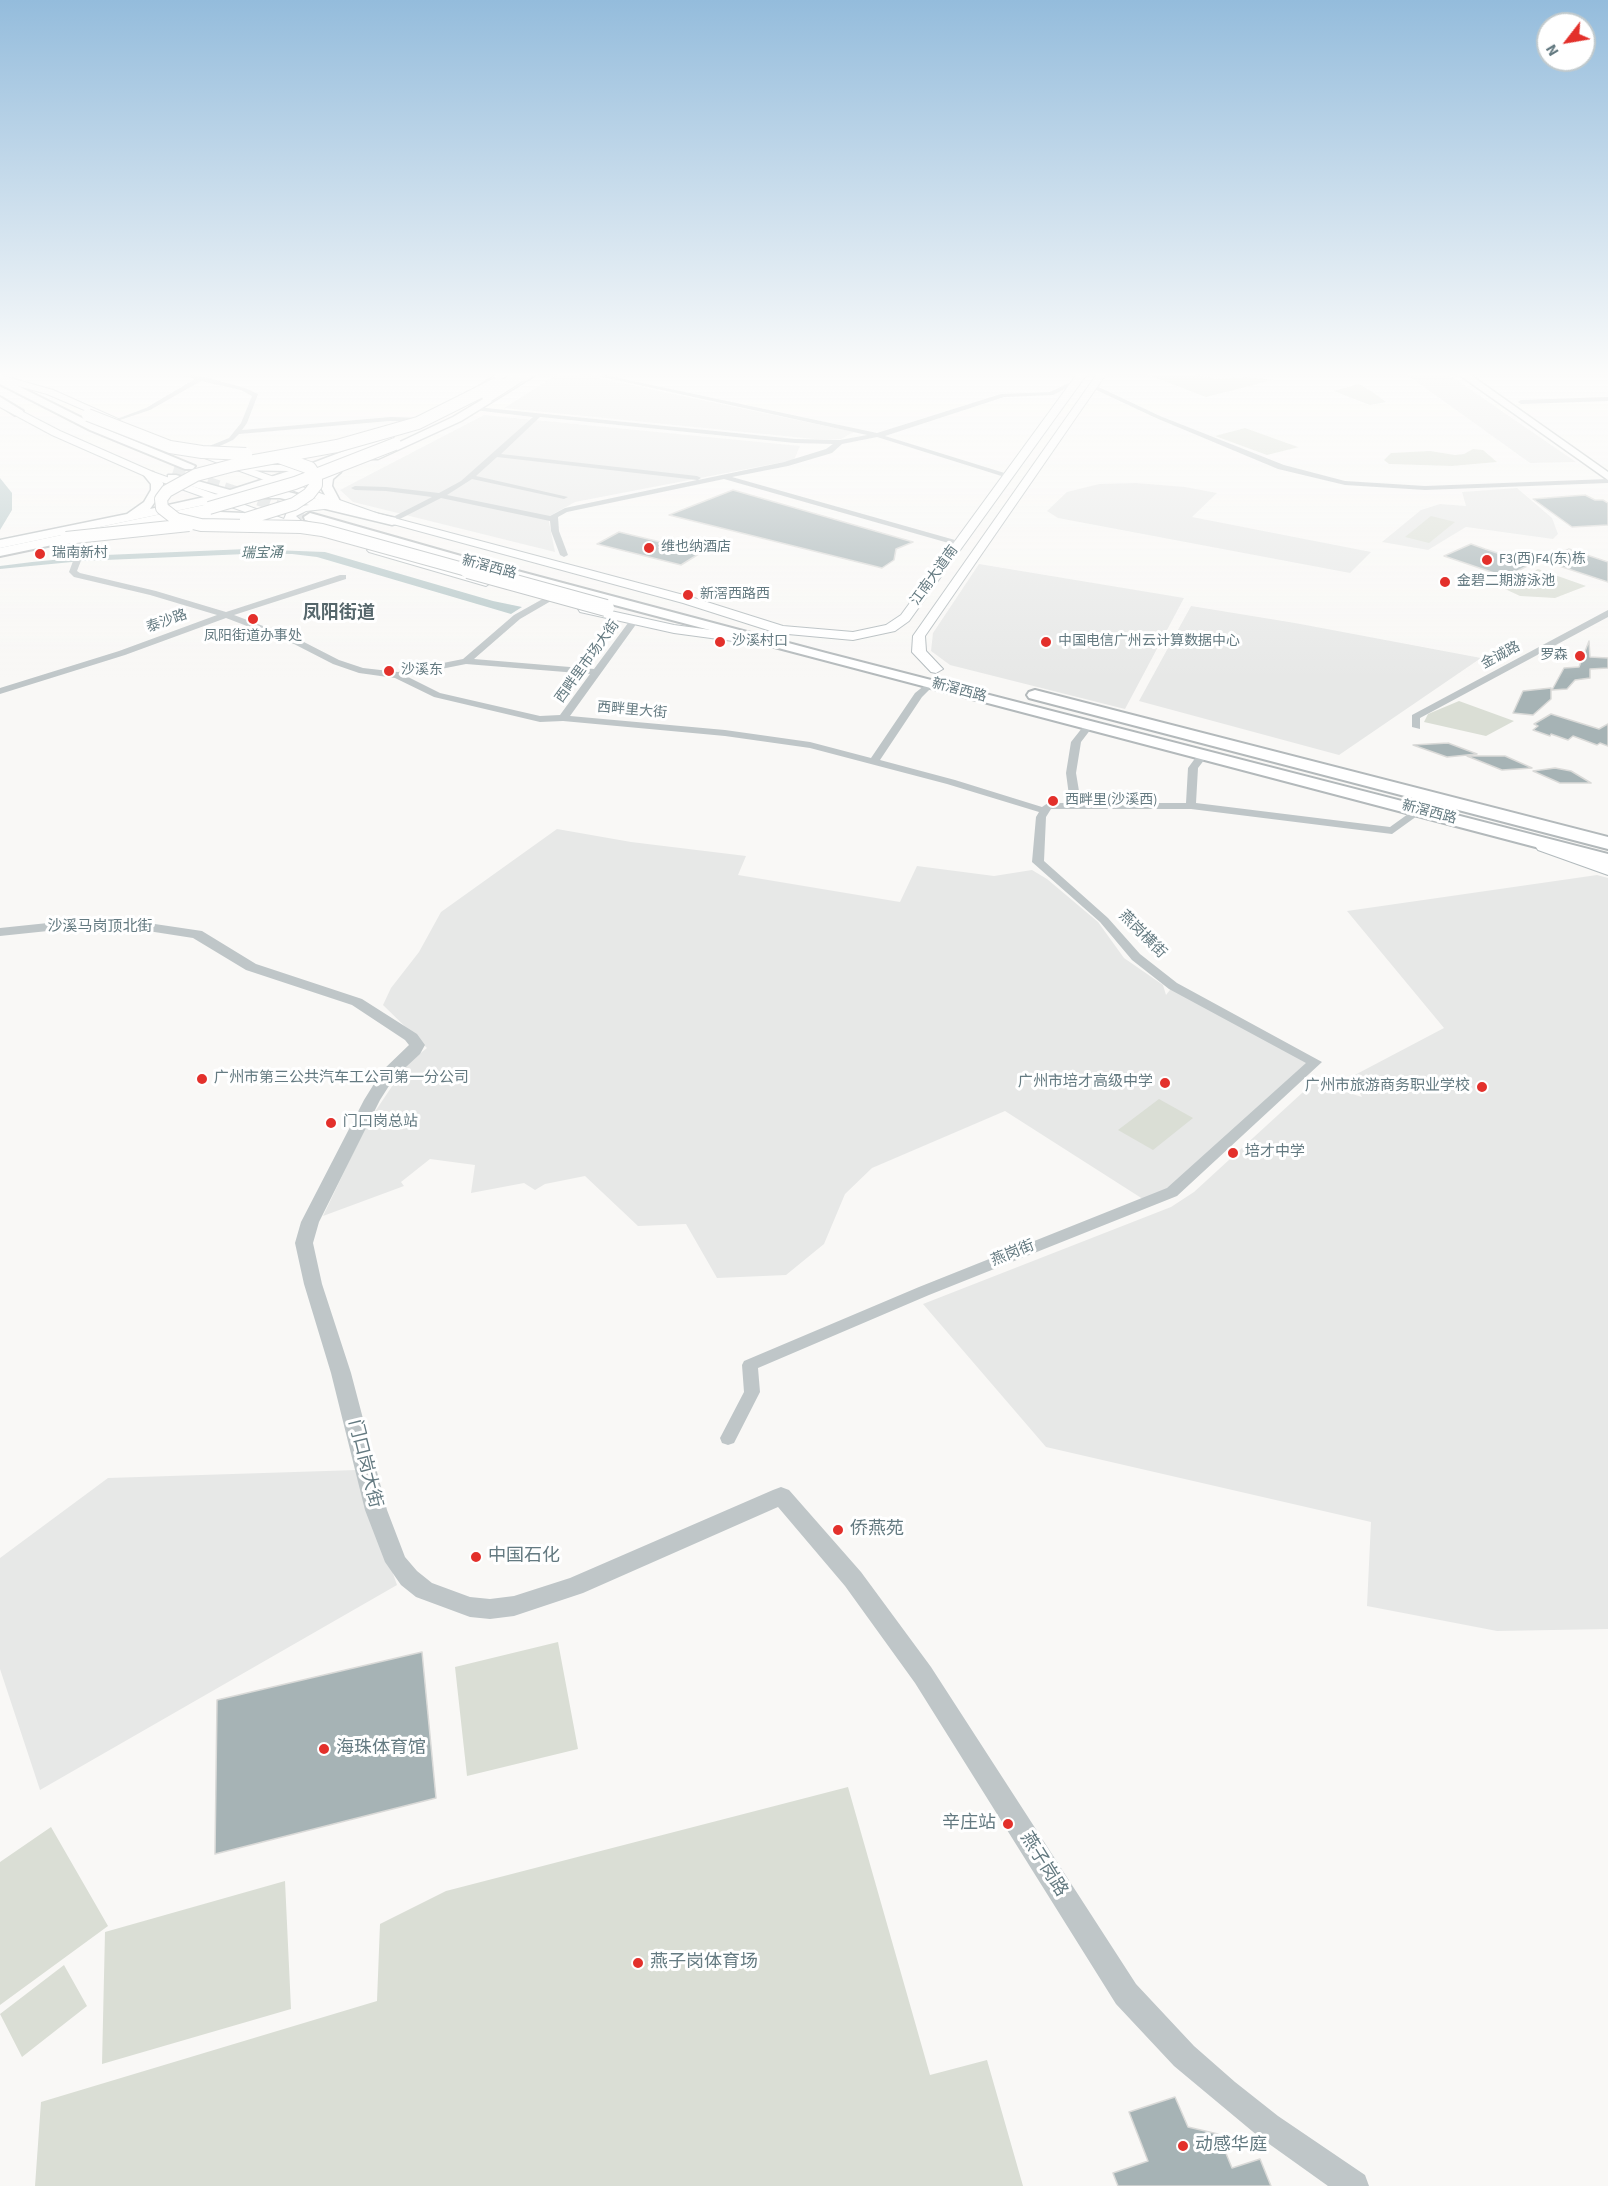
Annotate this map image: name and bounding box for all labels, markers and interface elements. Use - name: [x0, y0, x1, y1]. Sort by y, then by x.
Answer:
- north arrow: [1536, 12, 1596, 72]
- text: N: [1540, 40, 1564, 60]
- place label: 维也纳酒店: [661, 540, 731, 556]
- marker: 维也纳酒店: [642, 541, 656, 555]
- street label: 江南大道南: [908, 543, 962, 609]
- water label: 瑞宝涌: [241, 545, 283, 563]
- place label: 瑞南新村: [52, 546, 108, 562]
- marker: 瑞南新村: [33, 547, 47, 561]
- place label: F3(西)F4(东)栋: [1499, 552, 1586, 568]
- street label: 新滘西路: [460, 553, 518, 583]
- marker: F3(西)F4(东)栋: [1480, 553, 1494, 567]
- place label: 金碧二期游泳池: [1457, 574, 1555, 590]
- marker: 金碧二期游泳池: [1438, 575, 1452, 589]
- place label: 新滘西路西: [700, 587, 770, 603]
- marker: 新滘西路西: [681, 588, 695, 602]
- district label: 凤阳街道: [303, 603, 375, 625]
- street label: 泰沙路: [144, 607, 190, 637]
- marker: 凤阳街道办事处: [246, 612, 260, 626]
- street label: 西畔里市场大街: [552, 617, 624, 707]
- place label: 凤阳街道办事处: [204, 629, 302, 645]
- place label: 沙溪村口: [732, 634, 788, 650]
- place label: 中国电信广州云计算数据中心: [1058, 634, 1240, 650]
- marker: 沙溪村口: [713, 635, 727, 649]
- marker: 中国电信广州云计算数据中心: [1039, 635, 1053, 649]
- street label: 金诚路: [1479, 639, 1523, 673]
- place label: 罗森: [1540, 648, 1568, 664]
- marker: 罗森: [1573, 649, 1587, 663]
- place label: 沙溪东: [401, 663, 443, 679]
- marker: 沙溪东: [382, 664, 396, 678]
- street label: 新滘西路: [930, 676, 988, 706]
- street label: 西畔里大街: [596, 700, 668, 722]
- place label: 西畔里(沙溪西): [1065, 793, 1157, 809]
- marker: 西畔里(沙溪西): [1046, 794, 1060, 808]
- street label: 新滘西路: [1400, 798, 1458, 828]
- street label: 燕岗横街: [1114, 907, 1170, 963]
- street label: 沙溪马岗顶北街: [48, 919, 152, 937]
- place label: 广州市第三公共汽车工公司第一分公司: [214, 1070, 469, 1088]
- marker: 广州市第三公共汽车工公司第一分公司: [195, 1072, 209, 1086]
- place label: 广州市培才高级中学: [1018, 1074, 1153, 1092]
- marker: 广州市培才高级中学: [1158, 1076, 1172, 1090]
- place label: 广州市旅游商务职业学校: [1305, 1078, 1470, 1096]
- marker: 广州市旅游商务职业学校: [1475, 1080, 1489, 1094]
- place label: 门口岗总站: [343, 1114, 418, 1132]
- marker: 门口岗总站: [324, 1116, 338, 1130]
- place label: 培才中学: [1245, 1144, 1305, 1162]
- marker: 培才中学: [1226, 1146, 1240, 1160]
- street label: 燕岗街: [989, 1237, 1037, 1271]
- street label: 门口岗大街: [343, 1418, 385, 1510]
- place label: 侨燕苑: [850, 1519, 904, 1541]
- marker: 侨燕苑: [831, 1523, 845, 1537]
- place label: 中国石化: [488, 1546, 560, 1568]
- marker: 中国石化: [469, 1550, 483, 1564]
- place label: 海珠体育馆: [336, 1738, 426, 1760]
- marker: 海珠体育馆: [317, 1742, 331, 1756]
- place label: 辛庄站: [942, 1813, 996, 1835]
- marker: 辛庄站: [1001, 1817, 1015, 1831]
- street label: 燕子岗路: [1015, 1829, 1071, 1901]
- place label: 燕子岗体育场: [650, 1952, 758, 1974]
- marker: 燕子岗体育场: [631, 1956, 645, 1970]
- place label: 动感华庭: [1195, 2135, 1267, 2157]
- marker: 动感华庭: [1176, 2139, 1190, 2153]

